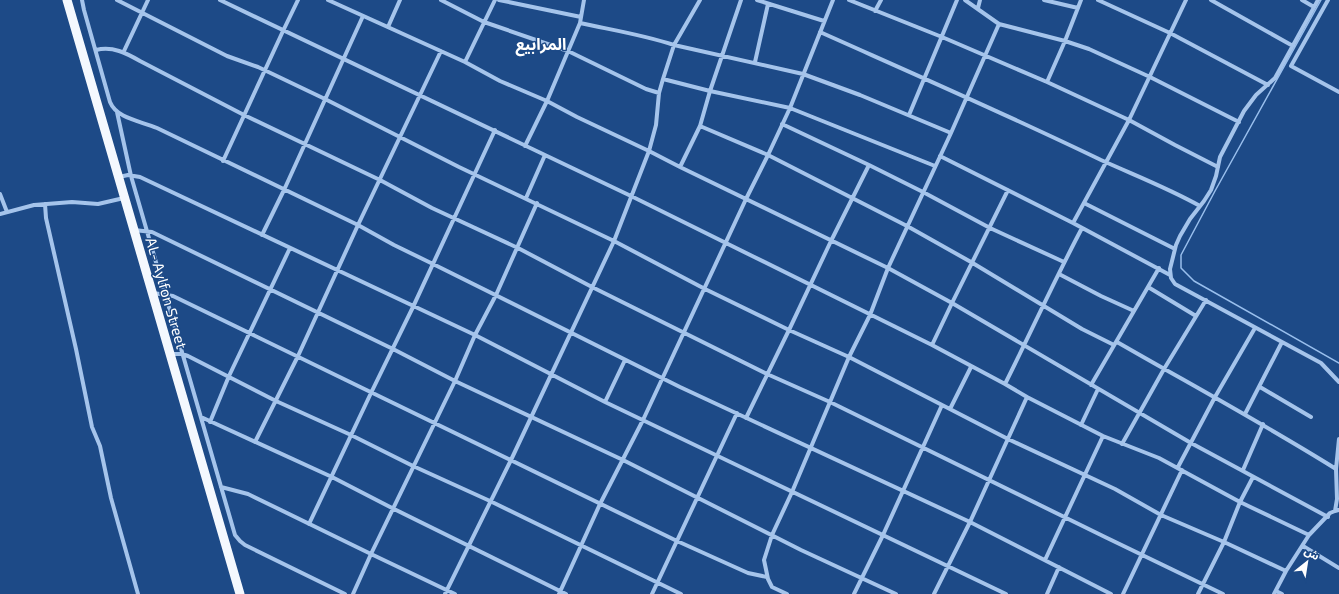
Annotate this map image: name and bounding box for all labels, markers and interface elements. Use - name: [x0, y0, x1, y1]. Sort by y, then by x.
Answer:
- district label: المرابيع: [515, 34, 567, 57]
- street label: AL- Aylfon Street: [142, 235, 192, 351]
- north arrow: [1287, 542, 1327, 582]
- text: ش: [1302, 544, 1322, 563]

